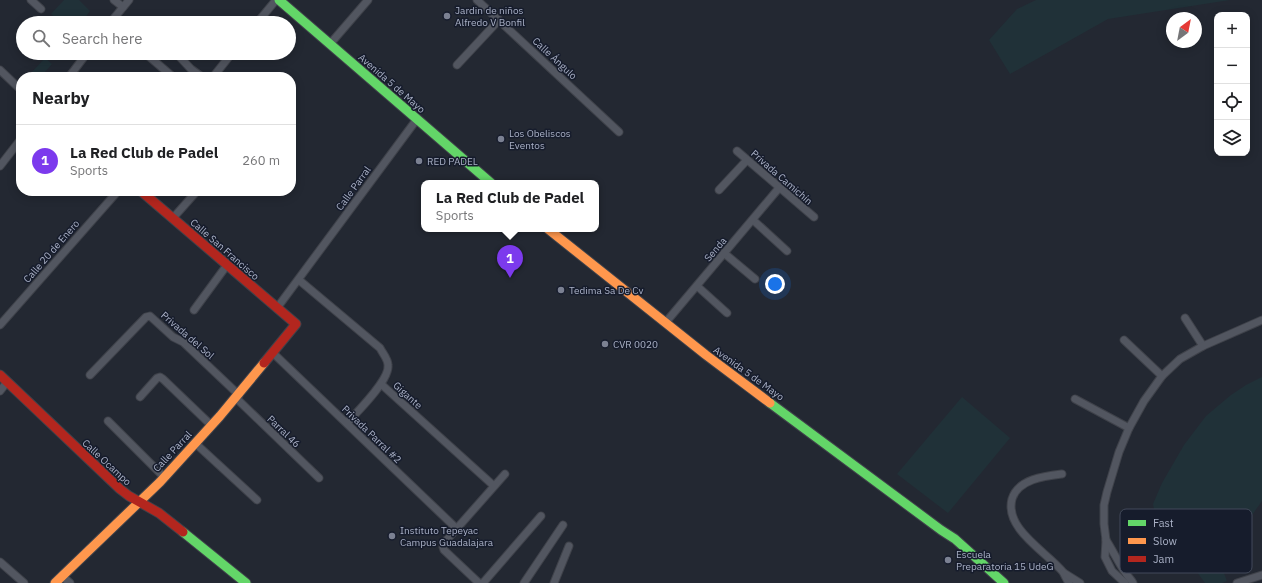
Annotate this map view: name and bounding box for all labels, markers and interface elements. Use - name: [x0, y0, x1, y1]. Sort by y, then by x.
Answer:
- place label: Jardin de niños Alfredo V Bonfil: [455, 4, 525, 29]
- marker: Jardin de niños Alfredo V Bonfil: [442, 11, 452, 21]
- north arrow: [1166, 12, 1202, 48]
- map controls: [1214, 12, 1250, 156]
- button: +: [1214, 12, 1250, 48]
- search box: [16, 16, 296, 60]
- icon: search: [30, 27, 52, 49]
- text: Search here: [62, 29, 142, 48]
- street label: Calle Ángulo: [530, 34, 580, 83]
- button: −: [1214, 48, 1250, 84]
- street label: Avenida 5 de Mayo: [356, 51, 428, 116]
- button: locate: [1214, 84, 1250, 120]
- text: Nearby: [32, 87, 90, 109]
- button: layers: [1214, 120, 1250, 156]
- place label: Los Obeliscos Eventos: [509, 127, 571, 152]
- marker: Los Obeliscos Eventos: [496, 134, 506, 144]
- text: La Red Club de Padel: [70, 143, 218, 162]
- street label: Privada Camichín: [748, 147, 815, 208]
- text: 1: [41, 152, 49, 169]
- text: 260 m: [242, 152, 280, 169]
- place label: RED PADEL: [427, 155, 478, 168]
- marker: RED PADEL: [414, 156, 424, 166]
- text: Sports: [70, 162, 108, 179]
- street label: Calle Parral: [333, 163, 374, 213]
- popup: [421, 180, 599, 232]
- text: La Red Club de Padel: [436, 188, 584, 207]
- text: Sports: [436, 207, 474, 224]
- street label: Calle San Francisco: [188, 216, 262, 283]
- street label: Calle 20 de Enero: [21, 217, 82, 285]
- street label: Senda: [701, 234, 730, 264]
- pin: 1: [497, 245, 523, 278]
- your location: [765, 274, 785, 294]
- place label: Tedima Sa De Cv: [569, 284, 644, 297]
- marker: Tedima Sa De Cv: [556, 285, 566, 295]
- street label: Privada del Sol: [158, 309, 217, 362]
- place label: CVR 0020: [613, 338, 658, 351]
- marker: CVR 0020: [600, 339, 610, 349]
- street label: Avenida 5 de Mayo: [711, 343, 787, 404]
- street label: Gigante: [390, 379, 425, 412]
- street label: Privada Parral #2: [339, 403, 404, 466]
- street label: Parral 46: [264, 412, 303, 450]
- street label: Calle Parral: [150, 428, 195, 475]
- street label: Calle Ocampo: [79, 436, 134, 489]
- legend: [1120, 509, 1252, 573]
- text: Fast: [1153, 516, 1174, 530]
- place label: Instituto Tepeyac Campus Guadalajara: [400, 524, 494, 549]
- marker: Instituto Tepeyac Campus Guadalajara: [387, 531, 397, 541]
- text: Slow: [1153, 534, 1177, 548]
- place label: Escuela Preparatoria 15 UdeG: [956, 548, 1054, 573]
- text: Jam: [1153, 552, 1174, 566]
- marker: Escuela Preparatoria 15 UdeG: [943, 555, 953, 565]

